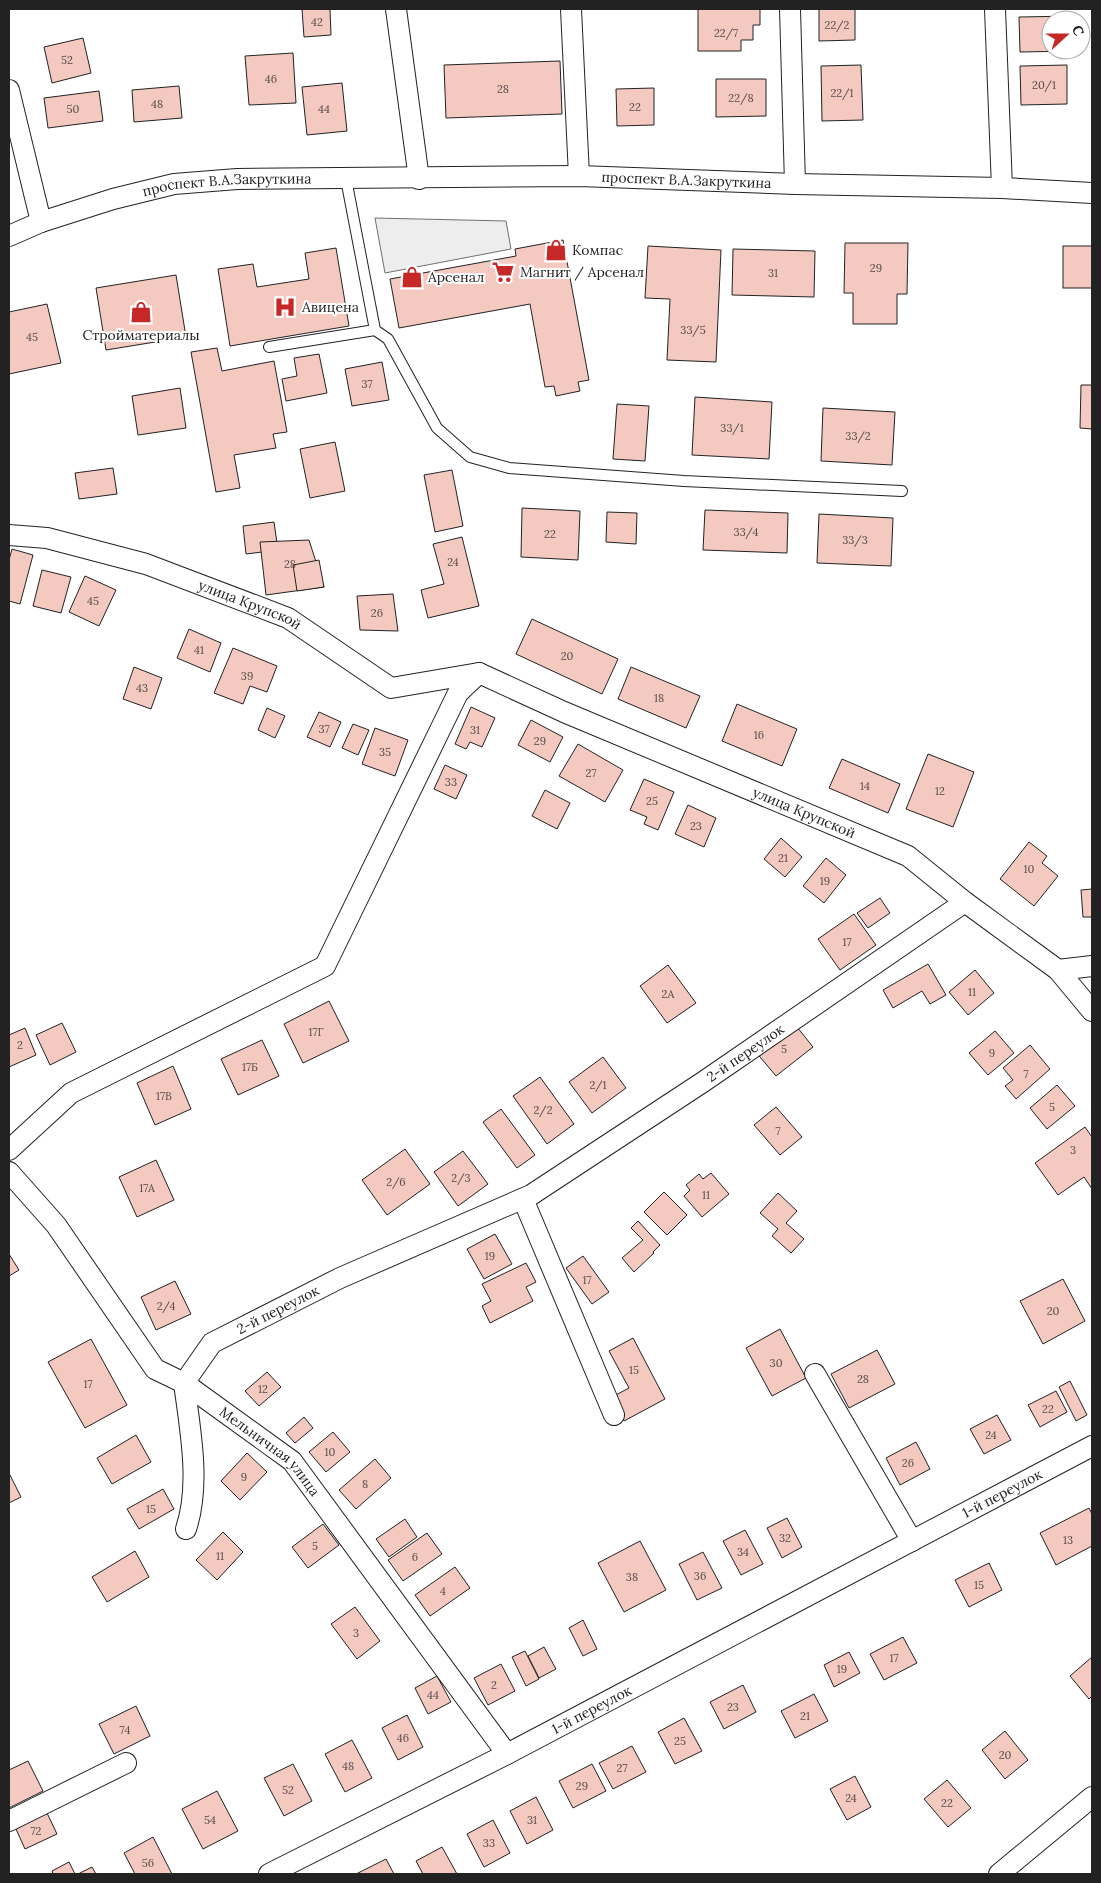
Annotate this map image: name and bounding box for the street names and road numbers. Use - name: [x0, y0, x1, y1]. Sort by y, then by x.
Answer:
- street label: проспект В.А.Закруткина: [601, 168, 772, 192]
- street label: проспект В.А.Закруткина: [140, 169, 312, 200]
- street label: улица Крупской: [196, 576, 305, 634]
- street label: улица Крупской: [750, 783, 858, 842]
- street label: 2-й переулок: [703, 1020, 788, 1086]
- street label: 2-й переулок: [234, 1281, 323, 1338]
- street label: Мельничная улица: [216, 1403, 324, 1500]
- street label: 1-й переулок: [959, 1465, 1045, 1522]
- street label: 1-й переулок: [548, 1681, 635, 1738]

